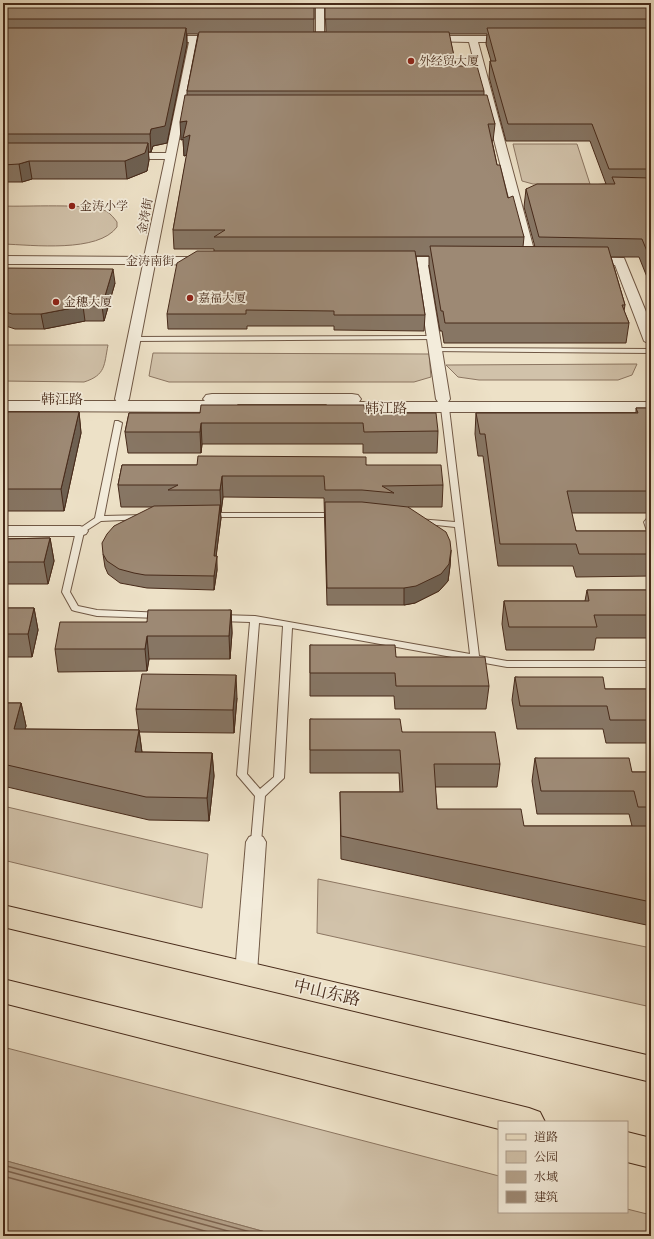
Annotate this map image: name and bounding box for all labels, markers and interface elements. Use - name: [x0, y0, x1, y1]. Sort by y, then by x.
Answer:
- place label: 外经贸大厦: [419, 54, 479, 69]
- marker: 外经贸大厦: [406, 56, 416, 66]
- street label: 金涛街: [135, 196, 156, 235]
- place label: 金涛小学: [80, 199, 128, 214]
- marker: 金涛小学: [67, 201, 77, 211]
- street label: 金涛南街: [126, 254, 175, 269]
- place label: 嘉福大厦: [198, 291, 246, 306]
- marker: 嘉福大厦: [185, 293, 195, 303]
- place label: 金穗大厦: [64, 295, 112, 310]
- marker: 金穗大厦: [51, 297, 61, 307]
- street label: 韩江路: [41, 391, 83, 409]
- street label: 韩江路: [365, 400, 407, 418]
- street label: 中山东路: [291, 975, 362, 1011]
- legend: [498, 1121, 628, 1213]
- text: 道路: [534, 1130, 558, 1145]
- text: 公园: [534, 1150, 558, 1165]
- text: 水域: [534, 1170, 558, 1185]
- text: 建筑: [534, 1190, 558, 1205]

